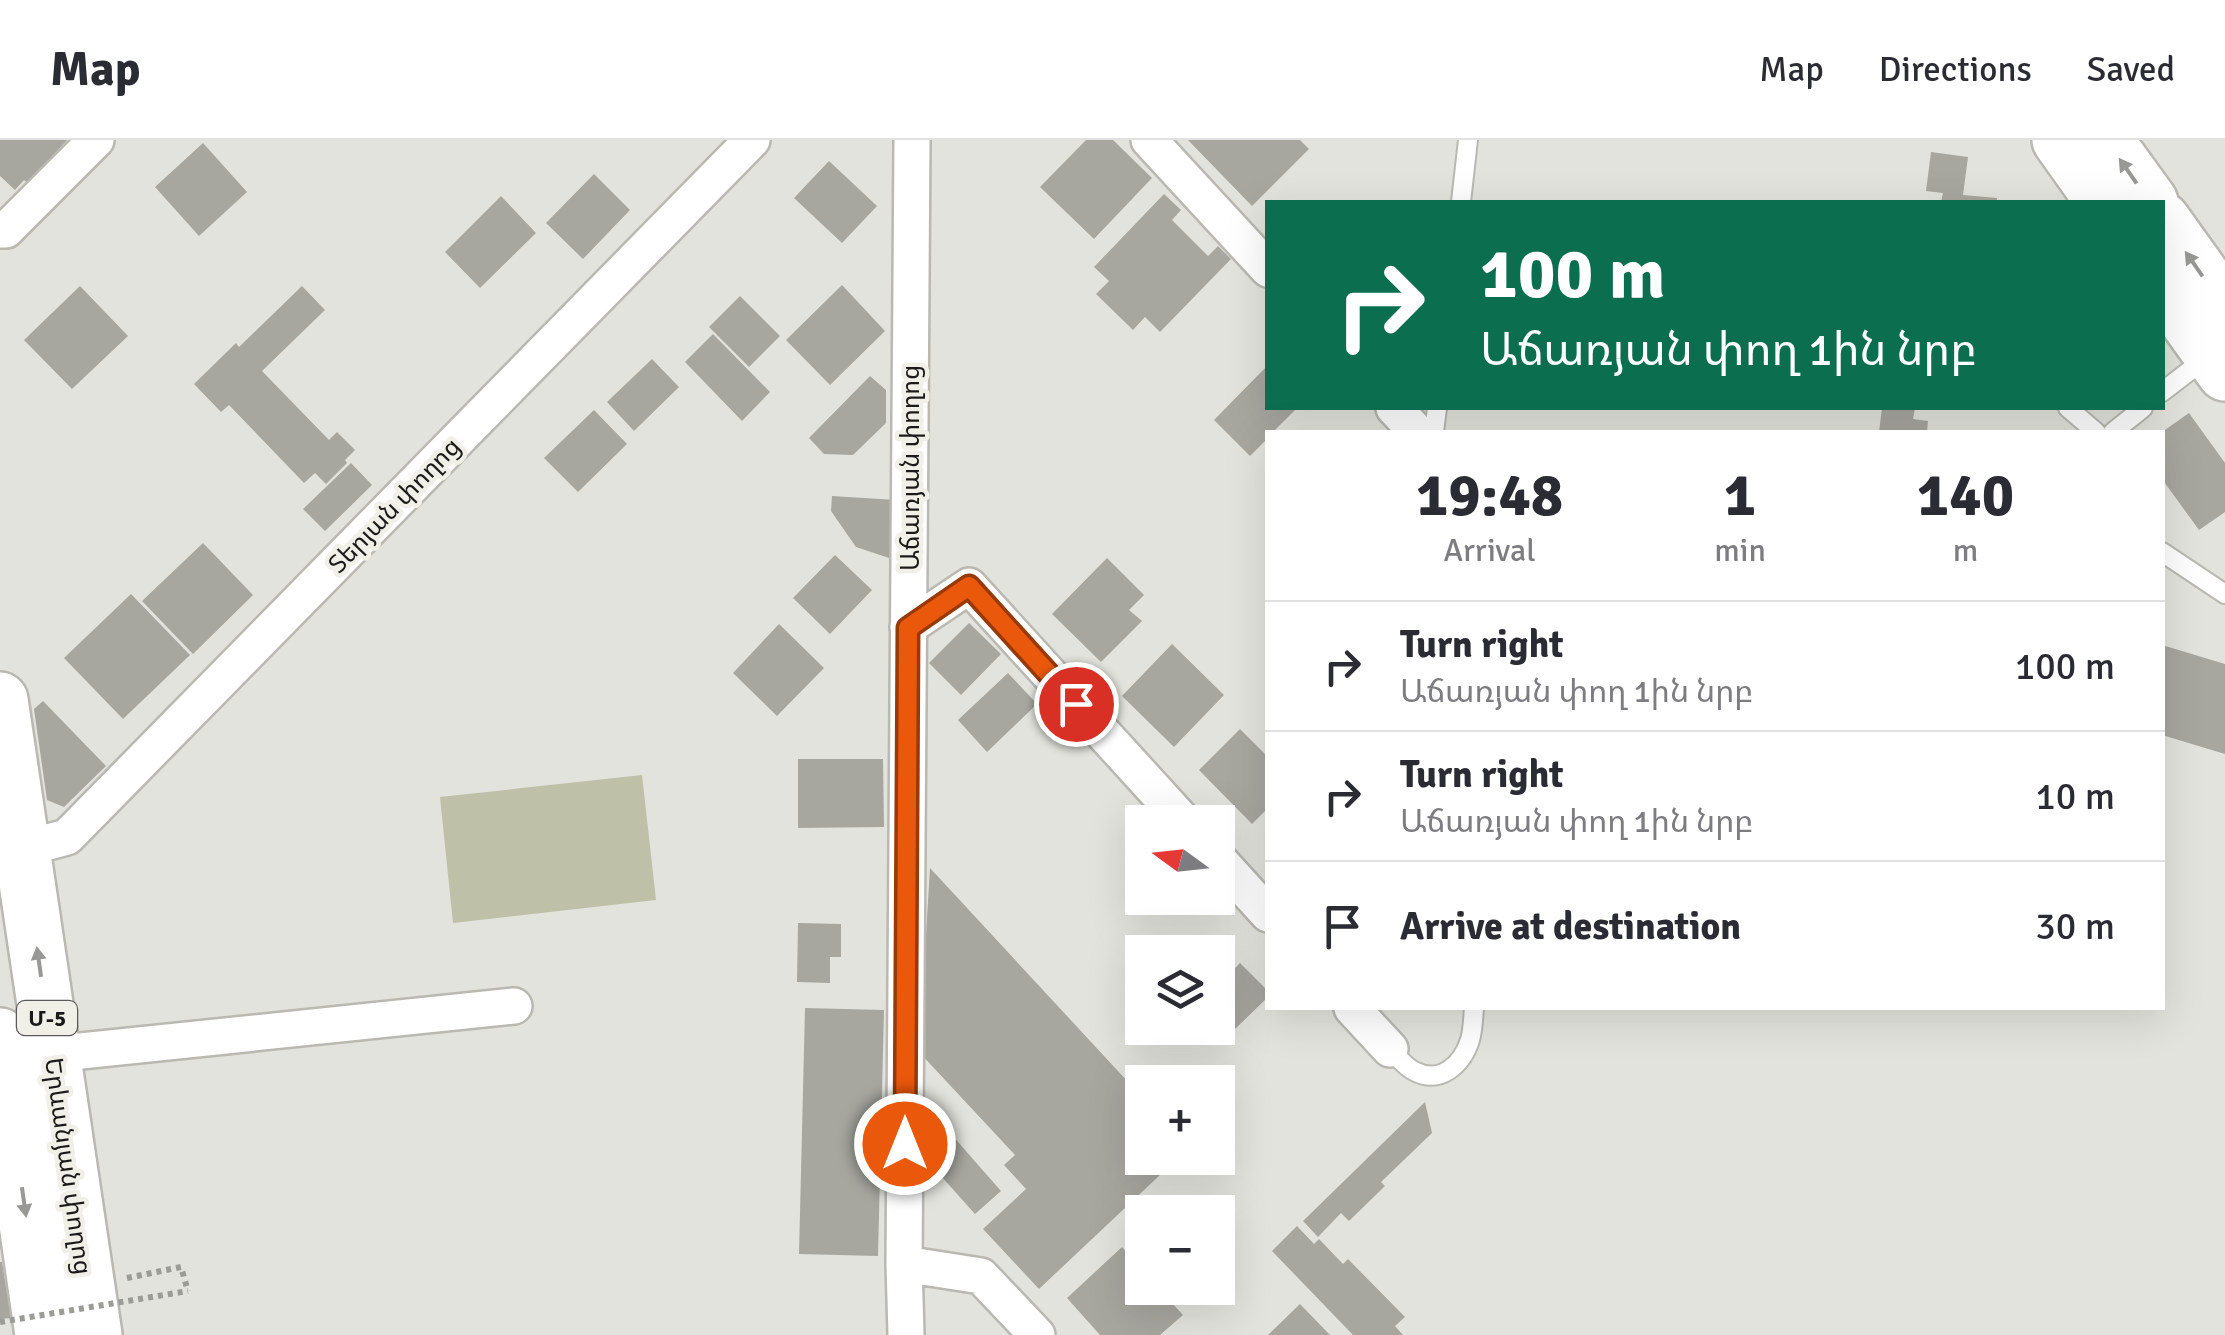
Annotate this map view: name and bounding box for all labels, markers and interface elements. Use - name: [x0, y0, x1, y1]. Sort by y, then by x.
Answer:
- text: Map: [50, 40, 140, 99]
- text: Map: [1759, 48, 1824, 91]
- text: Directions: [1879, 48, 2032, 91]
- text: Saved: [2087, 48, 2175, 91]
- one-way arrow: [2119, 158, 2138, 185]
- text: 100 m: [1480, 231, 1665, 317]
- icon: right: [1315, 240, 1445, 370]
- one-way arrow: [2185, 251, 2204, 278]
- text: Աճառյան փող 1ին նրբ: [1480, 323, 1977, 378]
- street label: Աճառյան փողոց: [895, 365, 926, 571]
- street label: Տերյան փողոց: [322, 431, 467, 580]
- text: 19:48: [1416, 459, 1563, 533]
- text: 1: [1724, 459, 1756, 533]
- text: 140: [1917, 459, 2014, 533]
- text: Arrival: [1444, 531, 1536, 570]
- text: min: [1714, 531, 1766, 570]
- text: m: [1953, 531, 1978, 570]
- text: Turn right: [1400, 621, 1564, 668]
- icon: right: [1315, 639, 1370, 694]
- text: 100 m: [2015, 643, 2115, 690]
- pin: [1034, 662, 1119, 747]
- text: Աճառյան փող 1ին նրբ: [1400, 672, 1753, 711]
- icon: arrive: [1049, 677, 1104, 732]
- text: Turn right: [1400, 751, 1564, 798]
- icon: right: [1315, 769, 1370, 824]
- text: 10 m: [2035, 773, 2115, 820]
- text: Աճառյան փող 1ին նրբ: [1400, 802, 1753, 841]
- north arrow: [1125, 805, 1235, 915]
- map controls: [1125, 805, 1235, 1305]
- icon: arrive: [1315, 899, 1370, 954]
- text: Arrive at destination: [1400, 903, 1741, 950]
- text: 30 m: [2035, 903, 2115, 950]
- button: layers: [1125, 935, 1235, 1045]
- one-way arrow: [30, 945, 46, 977]
- road number: Մ-5: [17, 1001, 77, 1035]
- street label: Երևանյան փողոց: [38, 1056, 99, 1276]
- button: +: [1125, 1065, 1235, 1175]
- position arrow: [853, 1092, 957, 1196]
- one-way arrow: [16, 1187, 32, 1218]
- button: −: [1125, 1195, 1235, 1305]

